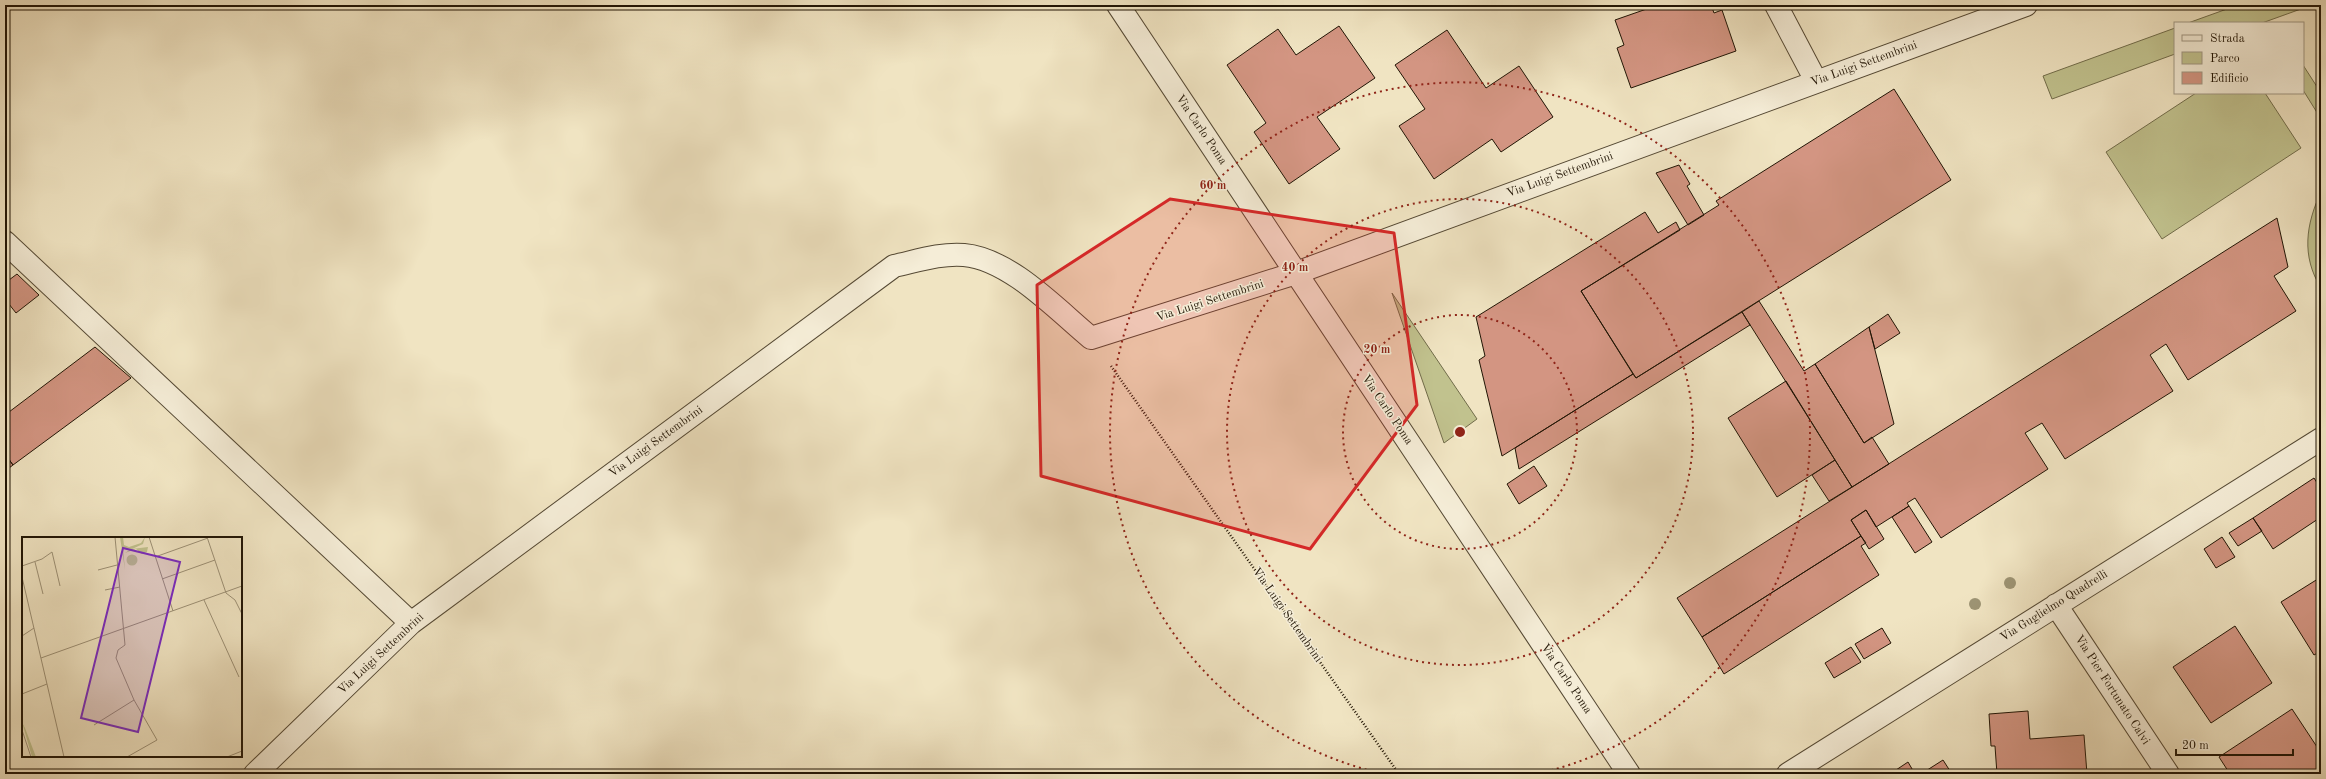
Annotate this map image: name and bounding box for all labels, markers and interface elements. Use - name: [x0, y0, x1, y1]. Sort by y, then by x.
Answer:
- legend: [2174, 22, 2304, 94]
- text: Strada: [2210, 33, 2245, 45]
- street label: Via Luigi Settembrini: [1809, 39, 1919, 89]
- text: Parco: [2210, 53, 2240, 65]
- text: Edificio: [2210, 73, 2249, 85]
- street label: Via Carlo Poma: [1173, 93, 1229, 167]
- street label: Via Luigi Settembrini: [1505, 150, 1615, 200]
- text: 60 m: [1200, 180, 1227, 192]
- text: 40 m: [1282, 262, 1309, 274]
- street label: Via Luigi Settembrini: [1155, 278, 1265, 324]
- text: 20 m: [1364, 344, 1391, 356]
- street label: Via Carlo Poma: [1359, 373, 1415, 447]
- street label: Via Luigi Settembrini: [607, 404, 705, 480]
- centre of rings: [1453, 425, 1467, 439]
- inset map: [22, 537, 242, 757]
- street label: Via Luigi Settembrini: [1250, 565, 1324, 665]
- street label: Via Guglielmo Quadrelli: [1998, 568, 2110, 644]
- street label: Via Luigi Settembrini: [336, 611, 426, 697]
- street label: Via Pier Fortunato Calvi: [2072, 633, 2152, 747]
- street label: Via Carlo Poma: [1538, 642, 1594, 716]
- scale bar: [2176, 731, 2293, 757]
- text: 20 m: [2182, 740, 2209, 752]

